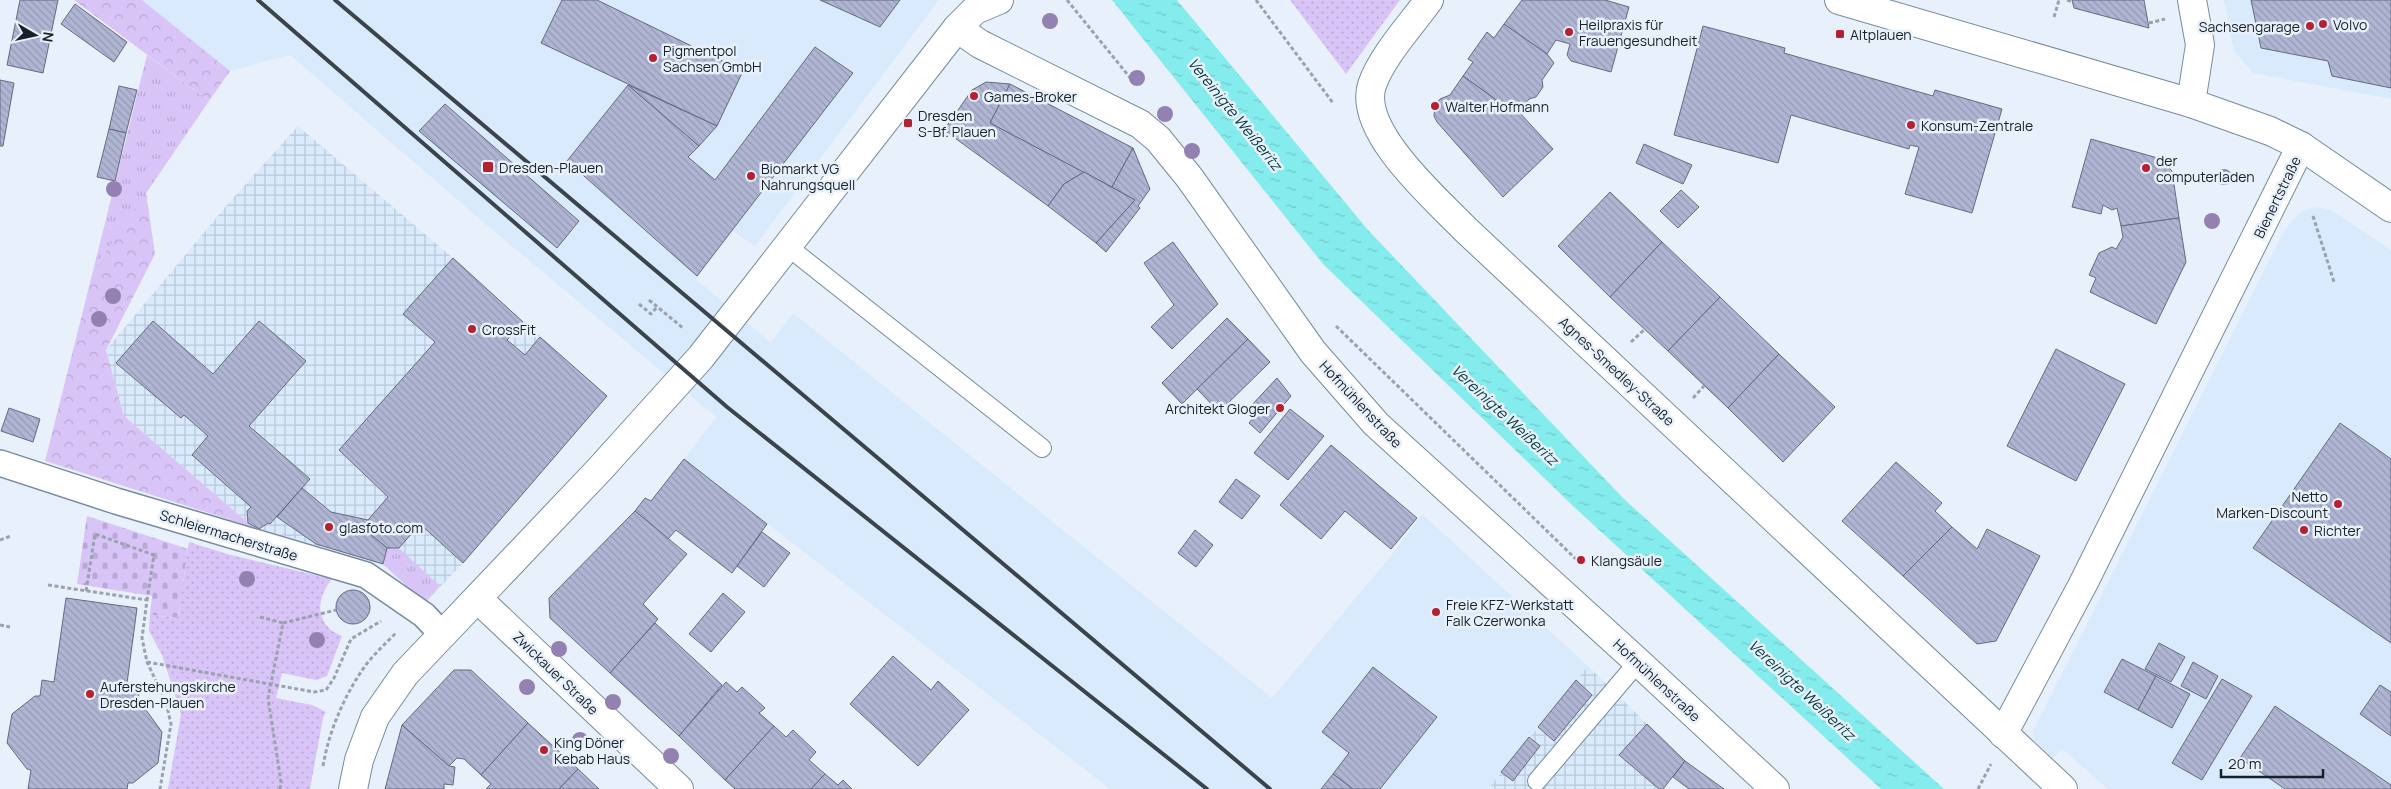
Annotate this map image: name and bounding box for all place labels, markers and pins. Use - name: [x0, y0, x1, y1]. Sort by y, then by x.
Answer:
- place label: Heilpraxis für Frauengesundheit: [1579, 15, 1698, 50]
- place label: Volvo: [2333, 15, 2367, 34]
- place label: Sachsengarage: [2199, 17, 2300, 36]
- marker: Volvo: [2317, 18, 2329, 30]
- marker: Sachsengarage: [2304, 20, 2316, 32]
- place label: Altplauen: [1850, 25, 1912, 44]
- marker: Heilpraxis für Frauengesundheit: [1563, 26, 1575, 38]
- marker: Altplauen: [1834, 28, 1846, 40]
- place label: Pigmentpol Sachsen GmbH: [663, 41, 762, 76]
- marker: Pigmentpol Sachsen GmbH: [647, 52, 659, 64]
- place label: Games-Broker: [984, 87, 1077, 106]
- marker: Games-Broker: [968, 90, 980, 102]
- place label: Walter Hofmann: [1445, 97, 1549, 116]
- marker: Walter Hofmann: [1429, 100, 1441, 112]
- place label: Dresden S-Bf. Plauen: [918, 106, 996, 141]
- place label: Konsum-Zentrale: [1921, 116, 2033, 135]
- marker: Dresden S-Bf. Plauen: [902, 117, 914, 129]
- marker: Konsum-Zentrale: [1905, 119, 1917, 131]
- place label: der computerladen: [2156, 151, 2254, 186]
- place label: Dresden-Plauen: [499, 158, 603, 177]
- place label: Biomarkt VG Nahrungsquell: [761, 159, 855, 194]
- marker: Dresden-Plauen: [481, 160, 495, 174]
- marker: der computerladen: [2140, 162, 2152, 174]
- marker: Biomarkt VG Nahrungsquell: [745, 170, 757, 182]
- place label: CrossFit: [482, 320, 536, 339]
- marker: CrossFit: [466, 323, 478, 335]
- place label: Architekt Gloger: [1165, 399, 1270, 418]
- marker: Architekt Gloger: [1274, 402, 1286, 414]
- place label: Netto Marken-Discount: [2216, 487, 2328, 522]
- marker: Netto Marken-Discount: [2332, 498, 2344, 510]
- place label: glasfoto.com: [339, 518, 423, 537]
- marker: glasfoto.com: [323, 521, 335, 533]
- place label: Richter: [2314, 521, 2361, 540]
- marker: Richter: [2298, 524, 2310, 536]
- place label: Klangsäule: [1591, 551, 1662, 570]
- marker: Klangsäule: [1575, 554, 1587, 566]
- place label: Freie KFZ-Werkstatt Falk Czerwonka: [1446, 595, 1574, 630]
- marker: Freie KFZ-Werkstatt Falk Czerwonka: [1430, 606, 1442, 618]
- place label: Auferstehungskirche Dresden-Plauen: [100, 677, 236, 712]
- marker: Auferstehungskirche Dresden-Plauen: [84, 688, 96, 700]
- place label: King Döner Kebab Haus: [554, 733, 630, 768]
- marker: King Döner Kebab Haus: [538, 744, 550, 756]

